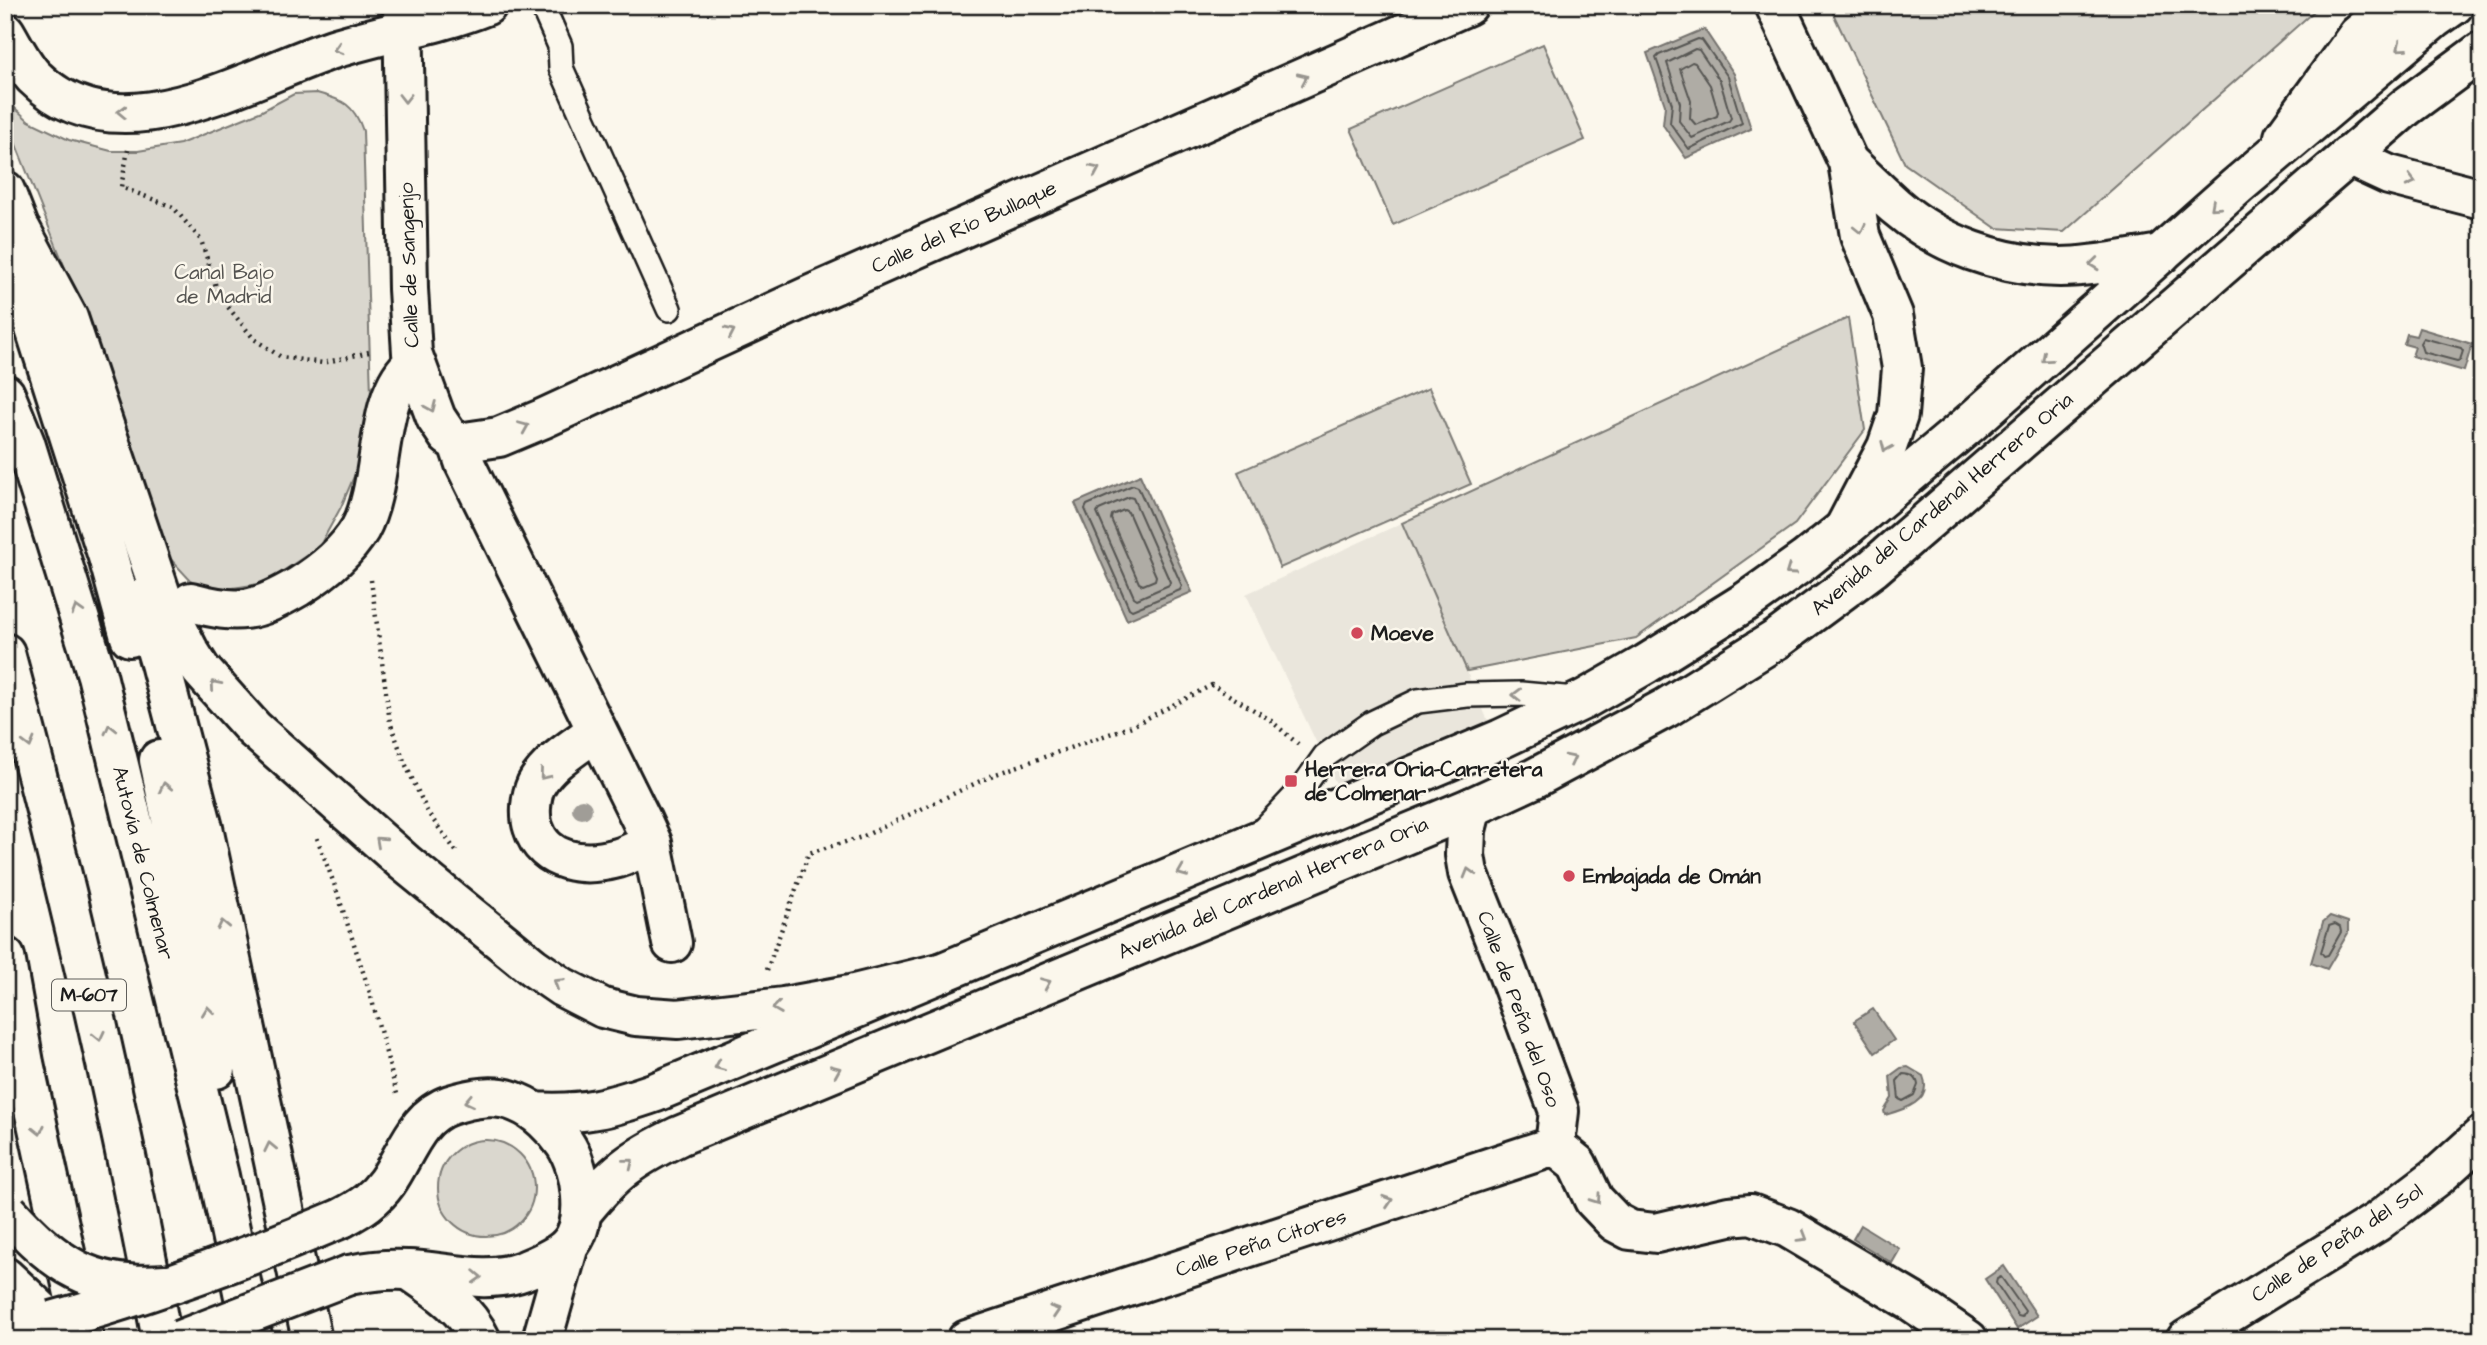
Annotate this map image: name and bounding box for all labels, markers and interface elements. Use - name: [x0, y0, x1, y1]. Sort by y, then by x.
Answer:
- one-way arrow: [2396, 39, 2409, 51]
- one-way arrow: [332, 40, 344, 55]
- one-way arrow: [1296, 72, 1308, 86]
- one-way arrow: [397, 93, 412, 104]
- one-way arrow: [116, 104, 127, 119]
- one-way arrow: [1088, 164, 1100, 178]
- street label: Calle del Río Bullaque: [867, 173, 1061, 281]
- one-way arrow: [2405, 173, 2417, 187]
- street label: Calle de Sangenjo: [392, 182, 428, 348]
- one-way arrow: [2210, 198, 2223, 210]
- one-way arrow: [1852, 223, 1866, 235]
- one-way arrow: [2088, 256, 2099, 271]
- park label: Canal Bajo de Madrid: [174, 258, 274, 311]
- one-way arrow: [723, 326, 736, 340]
- one-way arrow: [2041, 350, 2054, 362]
- street label: Avenida del Cardenal Herrera Oria: [1805, 385, 2080, 622]
- one-way arrow: [423, 399, 437, 412]
- one-way arrow: [517, 421, 529, 435]
- one-way arrow: [1880, 440, 1894, 452]
- one-way arrow: [1785, 562, 1798, 575]
- one-way arrow: [70, 604, 85, 616]
- place label: Moeve: [1371, 619, 1434, 648]
- marker: Moeve: [1349, 625, 1365, 641]
- one-way arrow: [211, 681, 223, 694]
- one-way arrow: [1511, 687, 1522, 702]
- one-way arrow: [104, 723, 118, 735]
- one-way arrow: [21, 737, 36, 749]
- one-way arrow: [1564, 754, 1576, 768]
- place label: Herrera Oria-Carretera de Colmenar: [1304, 755, 1543, 808]
- street label: Autovía de Colmenar: [105, 763, 181, 963]
- one-way arrow: [540, 767, 552, 780]
- marker: Herrera Oria-Carretera de Colmenar: [1283, 773, 1299, 789]
- one-way arrow: [159, 781, 174, 793]
- street label: Avenida del Cardenal Herrera Oria: [1114, 809, 1433, 967]
- one-way arrow: [376, 837, 389, 849]
- place label: Embajada de Omán: [1583, 862, 1761, 892]
- one-way arrow: [1177, 864, 1189, 878]
- one-way arrow: [1463, 868, 1478, 880]
- marker: Embajada de Omán: [1561, 868, 1577, 884]
- street label: Calle de Peña del Oso: [1470, 907, 1568, 1111]
- one-way arrow: [217, 919, 232, 931]
- one-way arrow: [1040, 977, 1052, 991]
- road number: M-607: [52, 979, 126, 1010]
- one-way arrow: [553, 979, 566, 992]
- one-way arrow: [771, 1000, 783, 1015]
- one-way arrow: [201, 1005, 216, 1017]
- one-way arrow: [90, 1030, 105, 1042]
- one-way arrow: [714, 1058, 726, 1072]
- one-way arrow: [829, 1064, 842, 1078]
- one-way arrow: [463, 1092, 475, 1107]
- one-way arrow: [31, 1124, 45, 1136]
- one-way arrow: [264, 1141, 279, 1153]
- one-way arrow: [621, 1159, 634, 1171]
- street label: Calle de Peña del Sol: [2246, 1177, 2428, 1309]
- one-way arrow: [1588, 1191, 1600, 1204]
- one-way arrow: [1381, 1195, 1393, 1209]
- street label: Calle Peña Cítores: [1172, 1202, 1350, 1284]
- one-way arrow: [1796, 1229, 1809, 1242]
- one-way arrow: [472, 1269, 483, 1284]
- one-way arrow: [1049, 1305, 1061, 1319]

